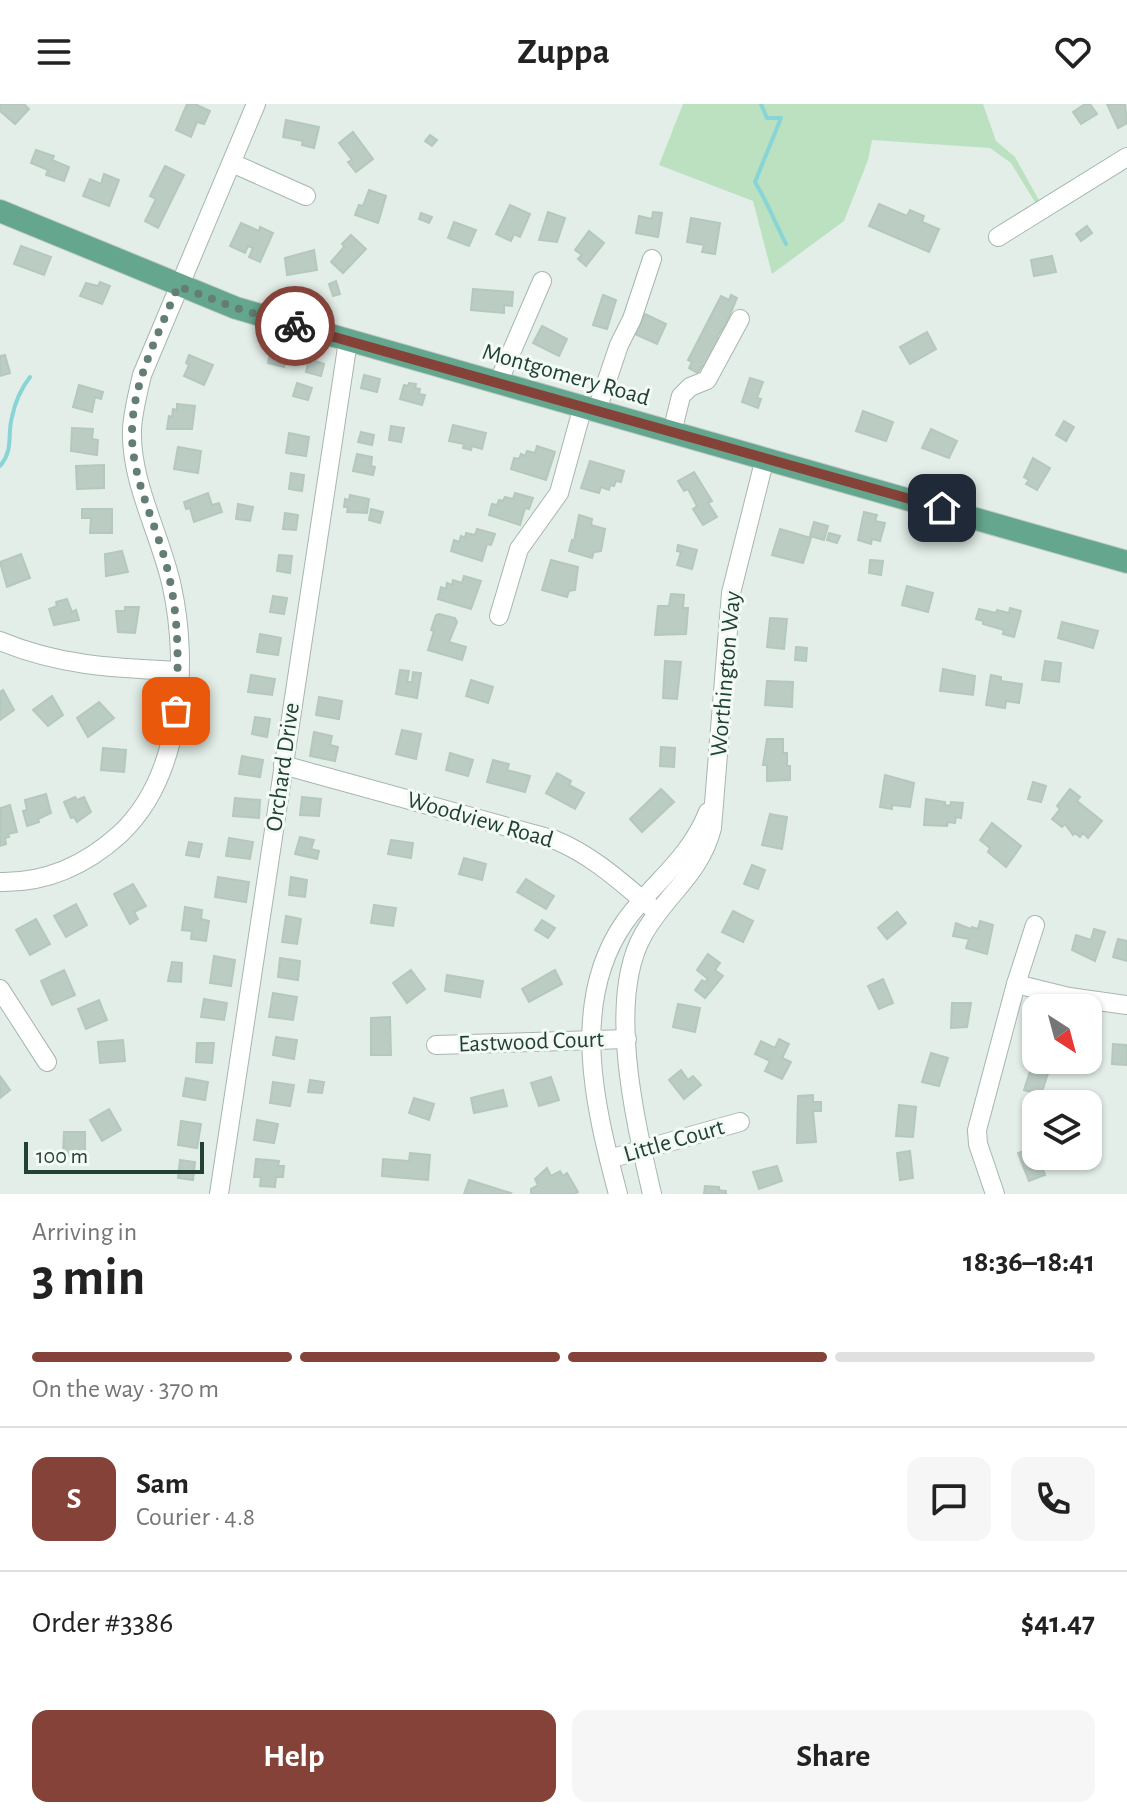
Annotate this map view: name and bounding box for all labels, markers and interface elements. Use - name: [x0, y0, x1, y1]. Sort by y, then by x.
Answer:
- icon: menu: [32, 30, 76, 74]
- icon: heart: [1051, 30, 1095, 74]
- text: Zuppa: [517, 34, 610, 70]
- courier: [255, 286, 335, 366]
- icon: bike: [273, 304, 317, 348]
- street label: Montgomery Road: [480, 340, 652, 410]
- pin: [908, 474, 976, 542]
- icon: home: [920, 486, 964, 530]
- street label: Worthington Way: [707, 590, 745, 758]
- pin: [142, 677, 210, 745]
- icon: bag: [154, 689, 198, 733]
- street label: Orchard Drive: [262, 701, 304, 833]
- street label: Woodview Road: [404, 788, 556, 852]
- north arrow: [1022, 994, 1102, 1074]
- map controls: [1022, 994, 1102, 1170]
- street label: Eastwood Court: [458, 1027, 605, 1057]
- button: layers: [1022, 1090, 1102, 1170]
- street label: Little Court: [621, 1115, 727, 1167]
- scale bar: [24, 1138, 204, 1174]
- text: 100 m: [36, 1145, 88, 1167]
- text: Arriving in: [32, 1219, 137, 1245]
- text: 18:36–18:41: [963, 1247, 1095, 1277]
- text: 3 min: [32, 1252, 145, 1304]
- text: On the way · 370 m: [32, 1376, 219, 1402]
- button: chat: [907, 1457, 991, 1541]
- button: phone: [1011, 1457, 1095, 1541]
- text: Sam: [136, 1469, 189, 1499]
- text: S: [67, 1484, 81, 1514]
- text: Courier · 4.8: [136, 1504, 255, 1530]
- text: Order #3386: [32, 1608, 173, 1638]
- text: $41.47: [1021, 1608, 1095, 1638]
- button: Help: [32, 1710, 556, 1802]
- button: Share: [572, 1710, 1095, 1802]

